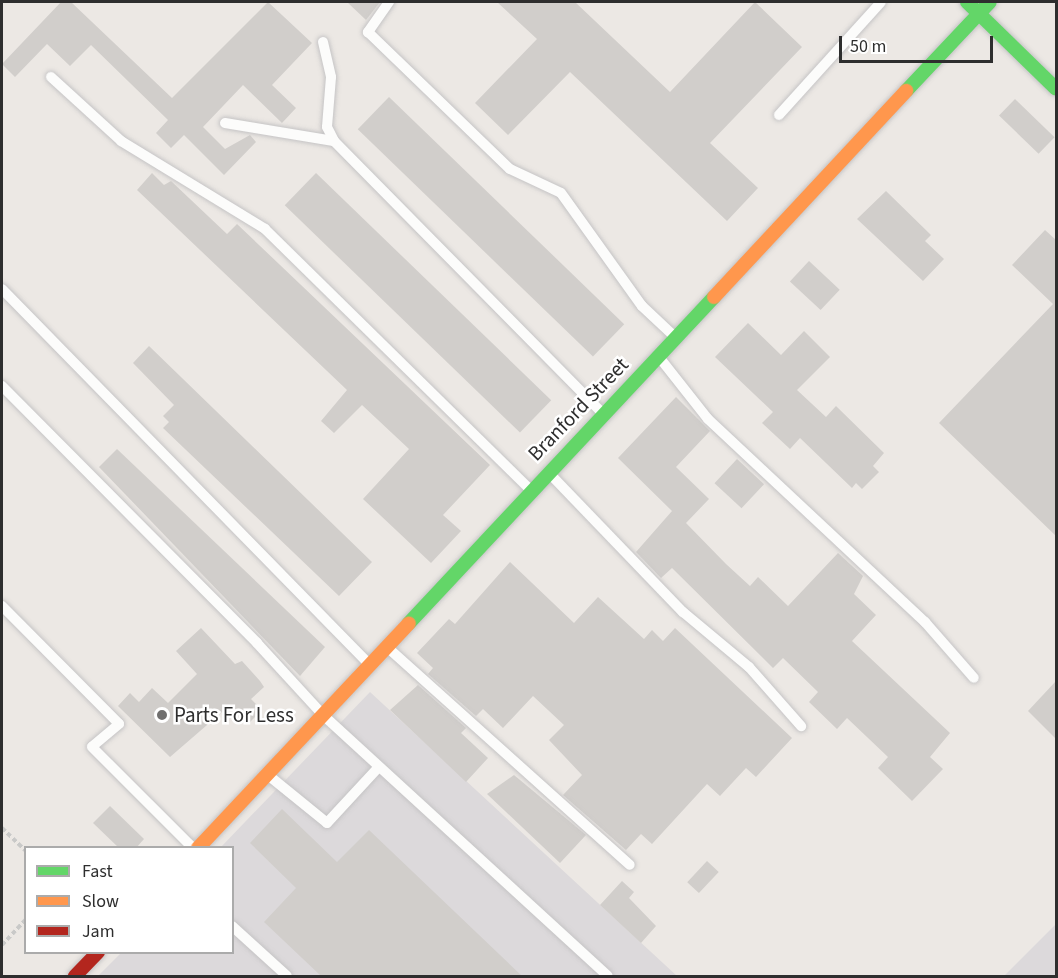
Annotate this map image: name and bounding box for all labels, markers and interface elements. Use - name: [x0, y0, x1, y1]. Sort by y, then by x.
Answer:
- scale bar: [842, 24, 996, 62]
- text: 50 m: [850, 34, 886, 59]
- street label: Branford Street: [522, 352, 634, 466]
- place label: Parts For Less: [174, 702, 294, 728]
- marker: Parts For Less: [155, 708, 169, 722]
- legend: [24, 846, 234, 954]
- text: Fast: [82, 859, 113, 884]
- text: Slow: [82, 889, 119, 914]
- text: Jam: [82, 919, 115, 944]

